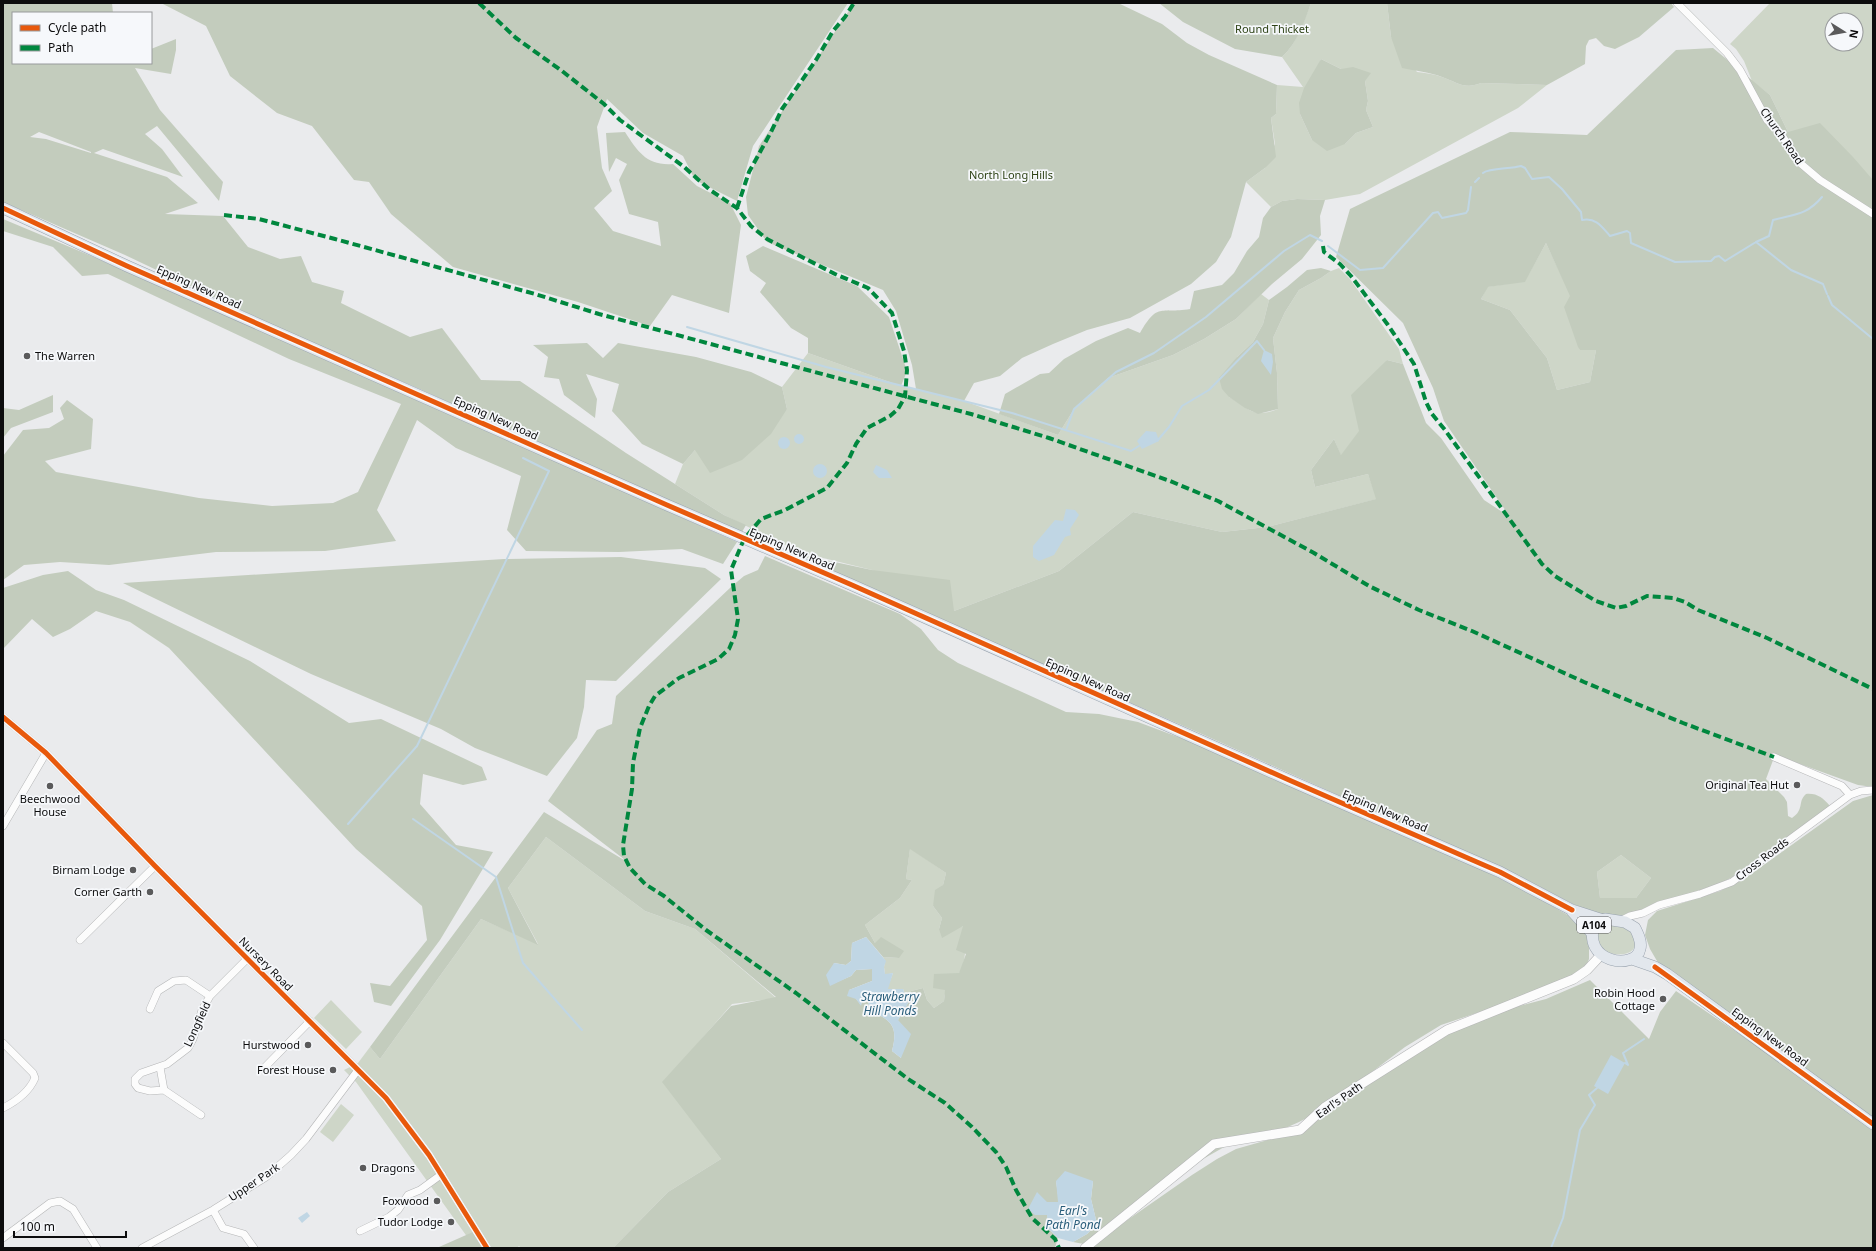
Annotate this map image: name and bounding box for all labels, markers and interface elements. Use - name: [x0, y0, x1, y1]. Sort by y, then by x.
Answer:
- legend: [12, 12, 152, 64]
- north arrow: [1824, 12, 1864, 52]
- text: Cycle path: [48, 19, 106, 36]
- park label: Round Thicket: [1235, 21, 1309, 36]
- text: N: [1846, 28, 1863, 40]
- text: Path: [48, 39, 74, 56]
- street label: Church Road: [1757, 104, 1808, 167]
- park label: North Long Hills: [969, 167, 1053, 182]
- street label: Epping New Road: [154, 261, 244, 312]
- place label: The Warren: [35, 348, 95, 363]
- marker: The Warren: [22, 351, 32, 361]
- street label: Epping New Road: [451, 392, 541, 443]
- street label: Epping New Road: [747, 524, 837, 573]
- street label: Epping New Road: [1043, 654, 1133, 705]
- place label: Original Tea Hut: [1705, 777, 1789, 792]
- marker: Original Tea Hut: [1792, 780, 1802, 790]
- marker: Beechwood House: [45, 781, 55, 791]
- street label: Epping New Road: [1340, 786, 1430, 835]
- place label: Beechwood House: [20, 791, 80, 819]
- street label: Cross Roads: [1732, 834, 1791, 884]
- place label: Birnam Lodge: [52, 862, 125, 877]
- marker: Birnam Lodge: [128, 865, 138, 875]
- place label: Corner Garth: [74, 884, 142, 899]
- marker: Corner Garth: [145, 887, 155, 897]
- road number: A104: [1577, 917, 1611, 933]
- street label: Nursery Road: [236, 933, 297, 994]
- place label: Robin Hood Cottage: [1594, 985, 1655, 1013]
- water label: Strawberry Hill Ponds: [861, 988, 920, 1019]
- marker: Robin Hood Cottage: [1658, 994, 1668, 1004]
- street label: Longfield: [180, 999, 214, 1049]
- street label: Epping New Road: [1729, 1004, 1812, 1069]
- place label: Hurstwood: [243, 1037, 300, 1052]
- marker: Hurstwood: [303, 1040, 313, 1050]
- place label: Forest House: [257, 1062, 325, 1077]
- marker: Forest House: [328, 1065, 338, 1075]
- street label: Earl's Path: [1312, 1078, 1365, 1121]
- street label: Upper Park: [225, 1159, 282, 1204]
- place label: Dragons: [371, 1160, 415, 1175]
- marker: Dragons: [358, 1163, 368, 1173]
- place label: Foxwood: [382, 1193, 429, 1208]
- marker: Foxwood: [432, 1196, 442, 1206]
- water label: Earl's Path Pond: [1045, 1202, 1102, 1233]
- scale bar: [14, 1213, 126, 1239]
- place label: Tudor Lodge: [378, 1214, 443, 1229]
- marker: Tudor Lodge: [446, 1217, 456, 1227]
- text: 100 m: [20, 1218, 55, 1235]

